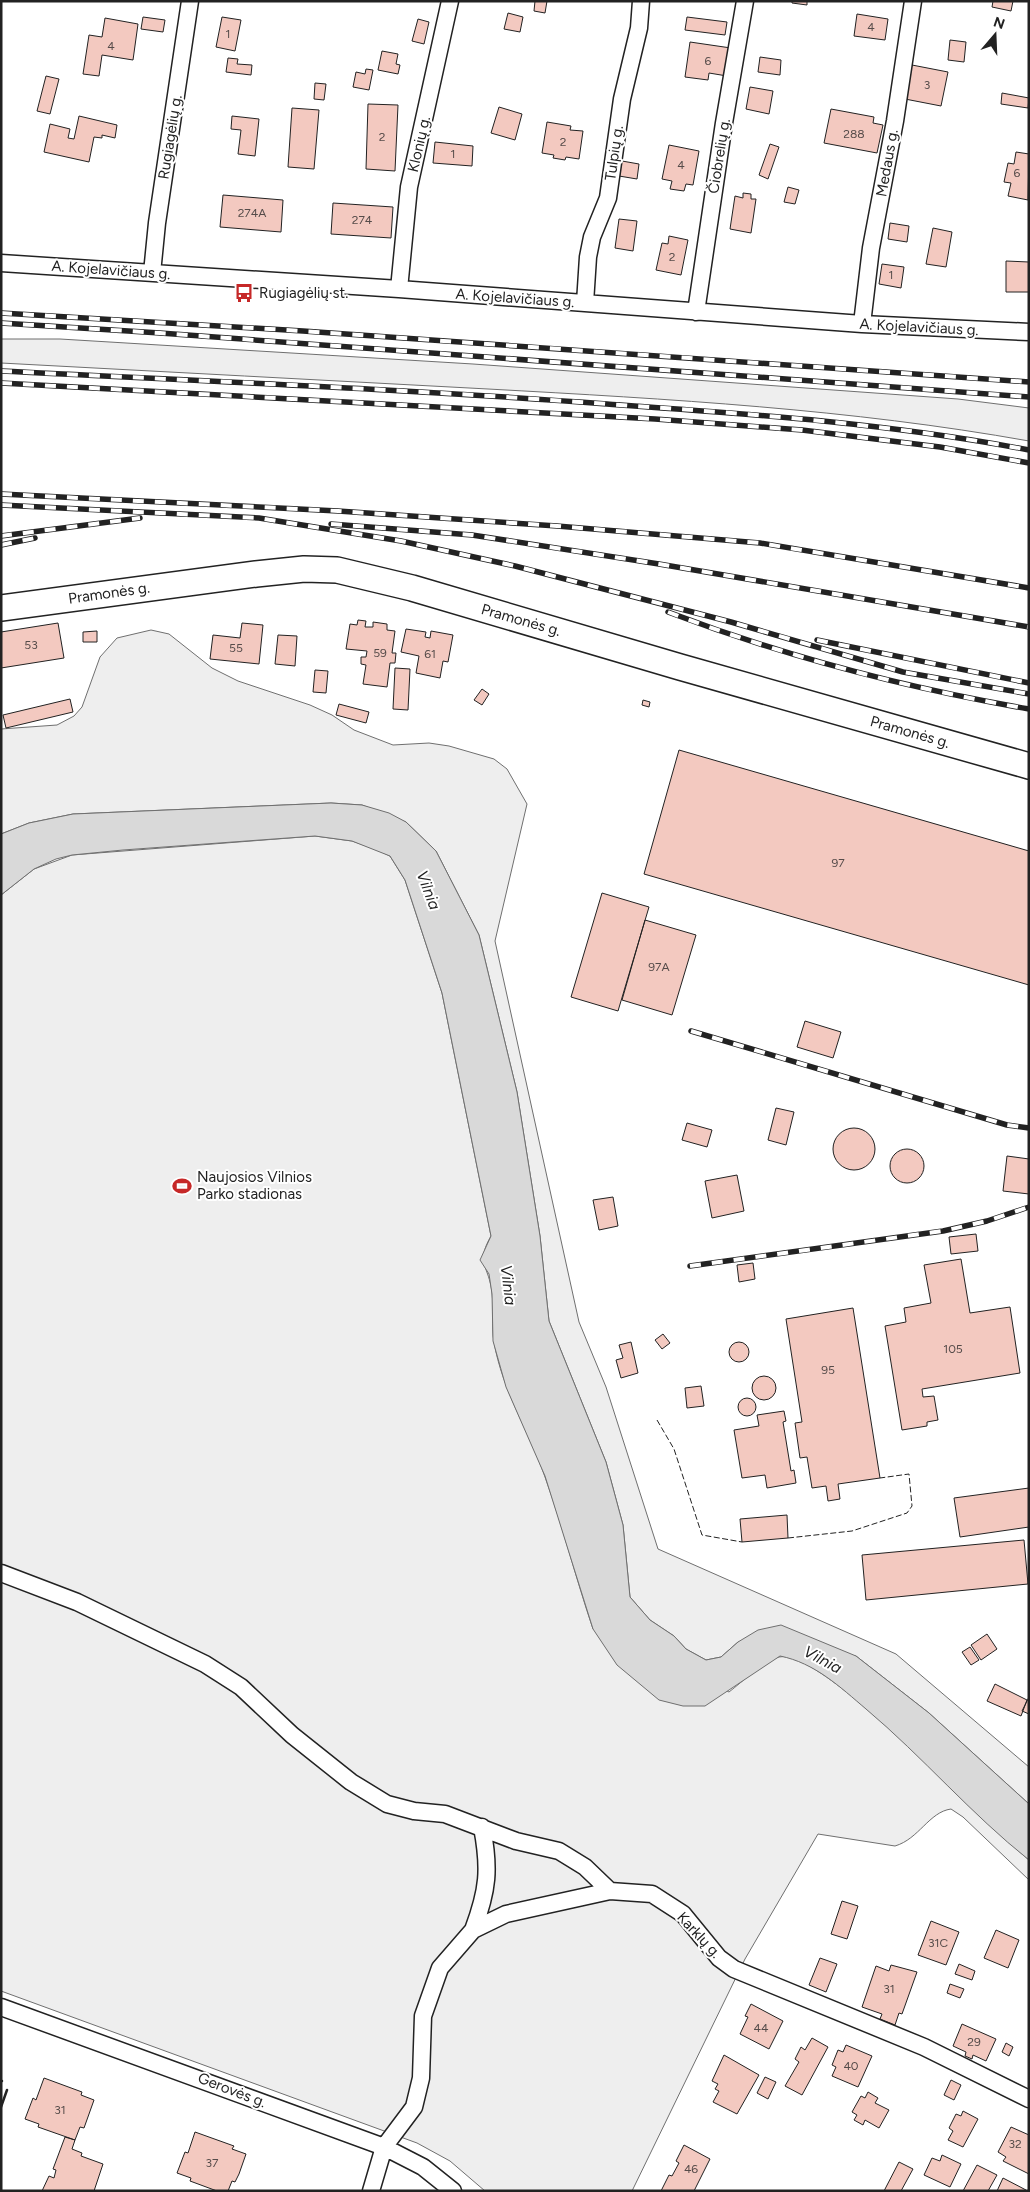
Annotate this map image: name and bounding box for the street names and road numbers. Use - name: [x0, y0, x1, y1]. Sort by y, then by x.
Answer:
- street label: Rugiagėlių g.: [154, 93, 186, 181]
- street label: Klonių g.: [404, 114, 434, 174]
- street label: Čiobrelių g.: [704, 117, 734, 195]
- street label: Tulpių g.: [601, 124, 627, 182]
- street label: Medaus g.: [872, 128, 902, 198]
- street label: A. Kojelavičiaus g.: [51, 257, 171, 283]
- street label: A. Kojelavičiaus g.: [455, 285, 575, 311]
- street label: A. Kojelavičiaus g.: [859, 315, 979, 339]
- street label: Pramonės g.: [67, 578, 151, 608]
- street label: Pramonės g.: [479, 600, 563, 640]
- street label: Pramonės g.: [868, 712, 952, 752]
- street label: Karklų g.: [673, 1908, 725, 1962]
- street label: Gerovės g.: [195, 2069, 269, 2111]

